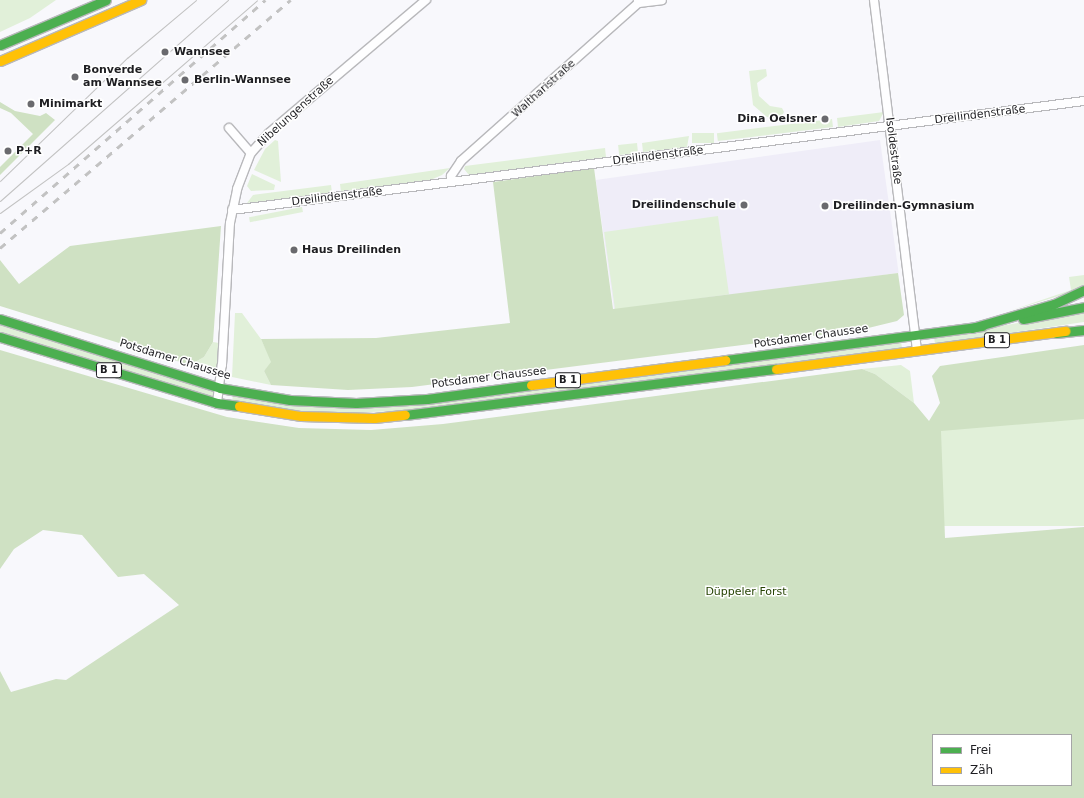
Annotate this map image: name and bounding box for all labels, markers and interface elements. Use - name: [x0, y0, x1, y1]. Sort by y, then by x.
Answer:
- place label: Wannsee: [174, 45, 230, 59]
- marker: Wannsee: [159, 46, 171, 58]
- street label: Waltharistraße: [510, 57, 578, 121]
- place label: Bonverde am Wannsee: [83, 64, 162, 90]
- marker: Bonverde am Wannsee: [70, 72, 80, 82]
- place label: Berlin-Wannsee: [194, 73, 291, 87]
- marker: Berlin-Wannsee: [179, 74, 191, 86]
- street label: Nibelungenstraße: [255, 74, 337, 150]
- place label: Minimarkt: [39, 97, 102, 111]
- marker: Minimarkt: [26, 99, 36, 109]
- street label: Dreilindenstraße: [934, 103, 1026, 127]
- place label: Dina Oelsner: [737, 112, 817, 126]
- marker: Dina Oelsner: [820, 114, 830, 124]
- street label: Isoldestraße: [882, 117, 904, 185]
- place label: P+R: [16, 144, 42, 158]
- street label: Dreilindenstraße: [612, 144, 704, 168]
- marker: P+R: [3, 146, 13, 156]
- street label: Dreilindenstraße: [291, 185, 383, 209]
- place label: Dreilindenschule: [632, 198, 736, 212]
- place label: Dreilinden-Gymnasium: [833, 199, 974, 213]
- marker: Dreilindenschule: [739, 200, 749, 210]
- marker: Dreilinden-Gymnasium: [820, 201, 830, 211]
- place label: Haus Dreilinden: [302, 243, 401, 257]
- marker: Haus Dreilinden: [289, 245, 299, 255]
- street label: Potsdamer Chaussee: [753, 322, 869, 352]
- road number: B 1: [983, 332, 1011, 348]
- street label: Potsdamer Chaussee: [118, 337, 232, 383]
- road number: B 1: [95, 362, 123, 378]
- street label: Potsdamer Chaussee: [431, 364, 547, 392]
- road number: B 1: [554, 372, 582, 388]
- park label: Düppeler Forst: [705, 585, 787, 599]
- legend: [932, 734, 1072, 786]
- text: Frei: [970, 743, 991, 757]
- text: Zäh: [970, 763, 993, 777]

